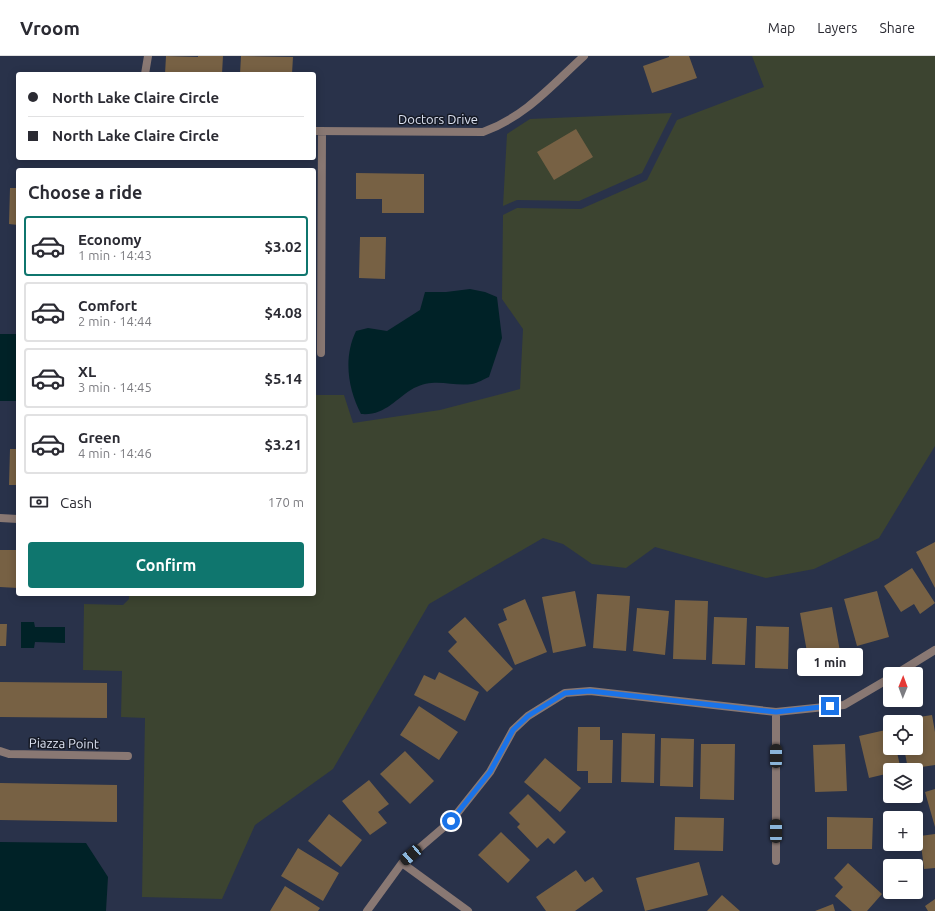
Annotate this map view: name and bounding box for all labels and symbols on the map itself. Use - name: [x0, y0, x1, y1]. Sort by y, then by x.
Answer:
- street label: Doctors Drive: [398, 112, 478, 126]
- callout: 1 min: [797, 648, 863, 676]
- north arrow: [883, 667, 923, 707]
- route end: [821, 697, 839, 715]
- street label: Piazza Point: [29, 735, 99, 751]
- car: [770, 744, 782, 768]
- route start: [442, 812, 460, 830]
- car: [770, 819, 782, 843]
- car: [398, 843, 424, 867]

